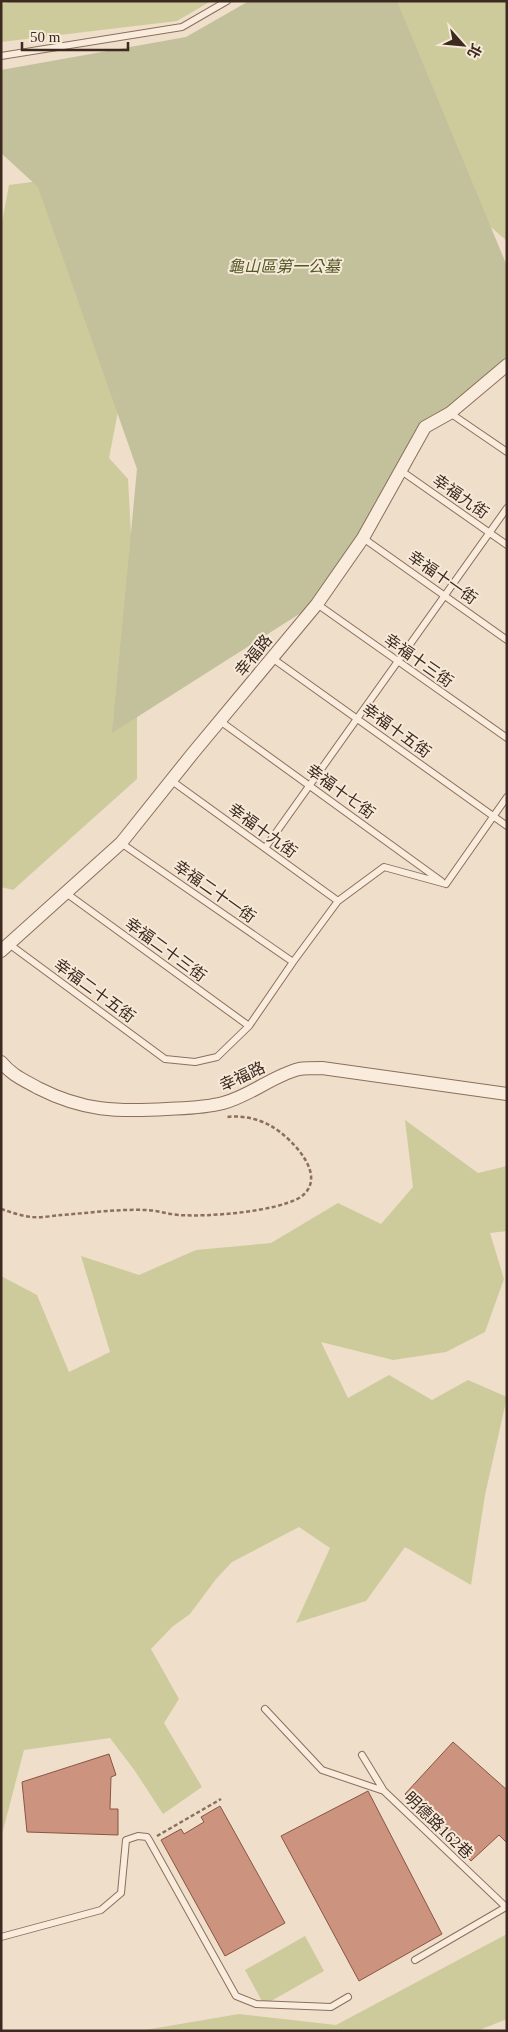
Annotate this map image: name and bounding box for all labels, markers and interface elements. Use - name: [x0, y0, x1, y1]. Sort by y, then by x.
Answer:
- scale bar: [22, 20, 129, 52]
- north arrow: [438, 20, 488, 70]
- text: 50 m: [30, 29, 61, 45]
- text: 北: [464, 41, 484, 60]
- park label: 龜山區第一公墓: [228, 258, 343, 275]
- street label: 幸福九街: [430, 471, 492, 522]
- street label: 幸福十一街: [405, 547, 480, 607]
- street label: 幸福十三街: [381, 630, 456, 690]
- street label: 幸福路: [232, 631, 275, 679]
- street label: 幸福十五街: [359, 700, 434, 761]
- street label: 幸福十七街: [303, 761, 378, 822]
- street label: 幸福十九街: [225, 800, 300, 861]
- street label: 幸福二十一街: [171, 857, 259, 926]
- street label: 幸福二十三街: [122, 914, 210, 984]
- street label: 幸福二十五街: [51, 955, 139, 1025]
- street label: 幸福路: [217, 1059, 268, 1094]
- street label: 明德路162巷: [401, 1789, 476, 1862]

